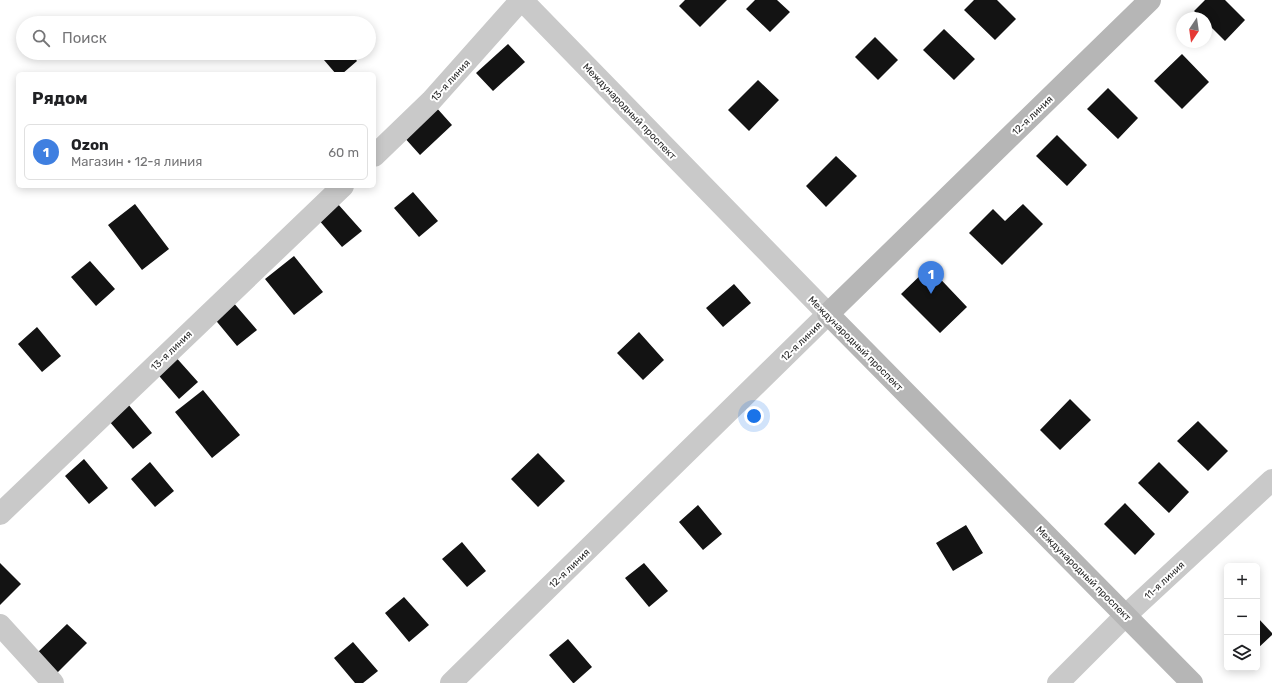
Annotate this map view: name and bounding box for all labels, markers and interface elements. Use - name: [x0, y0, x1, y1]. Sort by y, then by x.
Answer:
- north arrow: [1176, 12, 1212, 48]
- search box: [16, 16, 376, 60]
- icon: search: [30, 27, 52, 49]
- text: Поиск: [62, 29, 107, 47]
- street label: 13-я линия: [429, 57, 473, 104]
- street label: Международный проспект: [580, 61, 678, 162]
- text: Рядом: [32, 88, 88, 108]
- street label: 12-я линия: [1010, 93, 1056, 138]
- text: Ozon: [71, 136, 109, 154]
- text: 1: [43, 145, 49, 160]
- text: 60 m: [328, 145, 359, 160]
- text: Магазин · 12-я линия: [71, 154, 202, 169]
- pin: 1: [918, 261, 944, 294]
- street label: Международный проспект: [805, 294, 905, 394]
- street label: 12-я линия: [779, 319, 825, 364]
- street label: 13-я линия: [149, 328, 195, 373]
- your location: [744, 406, 764, 426]
- street label: Международный проспект: [1033, 524, 1133, 624]
- street label: 12-я линия: [547, 546, 593, 591]
- street label: 11-я линия: [1142, 559, 1187, 602]
- map controls: [1224, 563, 1260, 671]
- button: +: [1224, 563, 1260, 599]
- button: −: [1224, 599, 1260, 635]
- button: layers: [1224, 635, 1260, 671]

